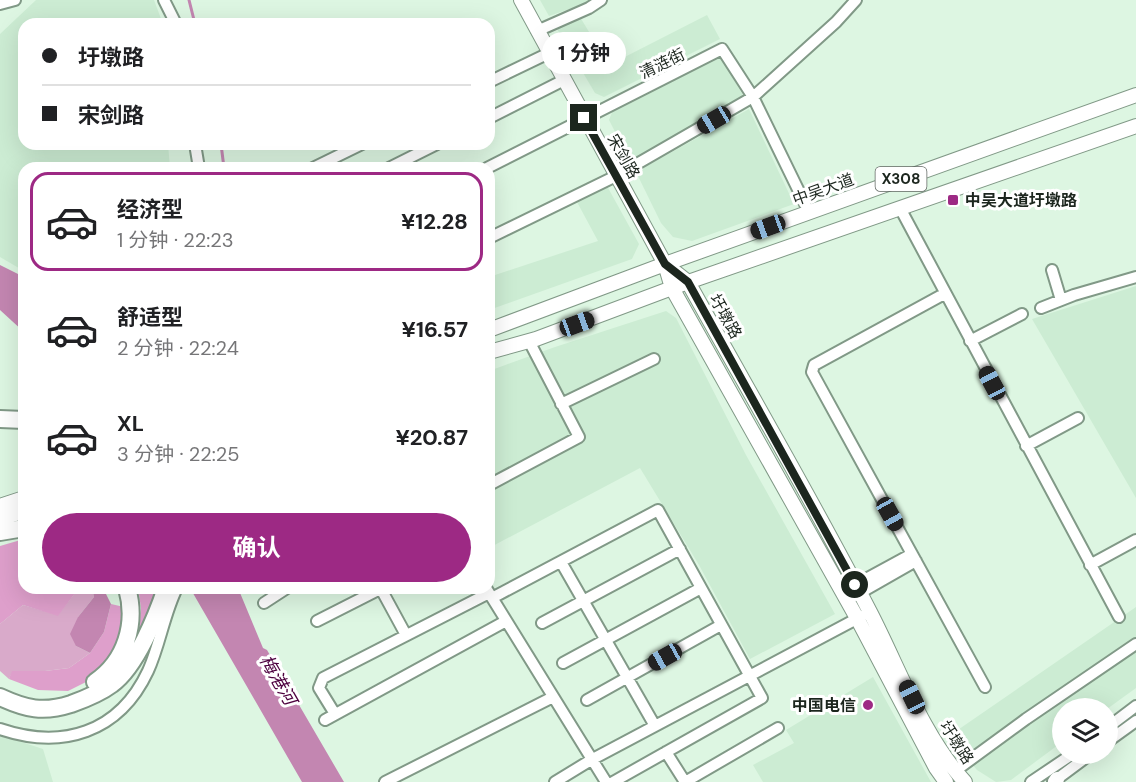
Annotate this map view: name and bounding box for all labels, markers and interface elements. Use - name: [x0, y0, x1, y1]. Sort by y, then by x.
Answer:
- callout: 1 分钟: [542, 31, 626, 73]
- text: 1 分钟: [558, 40, 610, 66]
- text: 圩墩路: [78, 43, 144, 72]
- street label: 清涟街: [636, 43, 688, 83]
- text: 宋剑路: [78, 101, 144, 130]
- car: [694, 103, 734, 137]
- route end: [570, 104, 597, 131]
- street label: 宋剑路: [603, 130, 644, 182]
- road number: X308: [876, 167, 926, 191]
- street label: 中吴大道: [790, 169, 857, 210]
- place label: 中吴大道圩墩路: [965, 190, 1077, 211]
- marker: 中吴大道圩墩路: [946, 193, 960, 207]
- icon: car: [45, 195, 99, 249]
- text: 经济型: [117, 195, 183, 224]
- text: ¥12.28: [401, 207, 468, 236]
- car: [748, 212, 788, 242]
- text: 1 分钟 · 22:23: [117, 227, 234, 253]
- street label: 圩墩路: [705, 290, 746, 342]
- icon: car: [45, 303, 99, 357]
- text: 舒适型: [117, 303, 183, 332]
- car: [557, 309, 597, 339]
- text: ¥16.57: [402, 315, 468, 344]
- text: 2 分钟 · 22:24: [117, 335, 239, 361]
- car: [976, 363, 1008, 403]
- text: XL: [117, 409, 144, 438]
- icon: car: [45, 411, 99, 465]
- text: ¥20.87: [395, 423, 468, 452]
- text: 3 分钟 · 22:25: [117, 441, 240, 467]
- car: [873, 494, 907, 534]
- button: 确认: [42, 513, 471, 582]
- route start: [841, 571, 868, 598]
- car: [645, 640, 685, 674]
- water label: 梅港河: [254, 651, 303, 712]
- car: [896, 677, 928, 717]
- place label: 中国电信: [792, 695, 856, 716]
- marker: 中国电信: [861, 698, 875, 712]
- map controls: [1052, 698, 1118, 764]
- button: layers: [1052, 698, 1118, 764]
- street label: 圩墩路: [935, 716, 978, 768]

